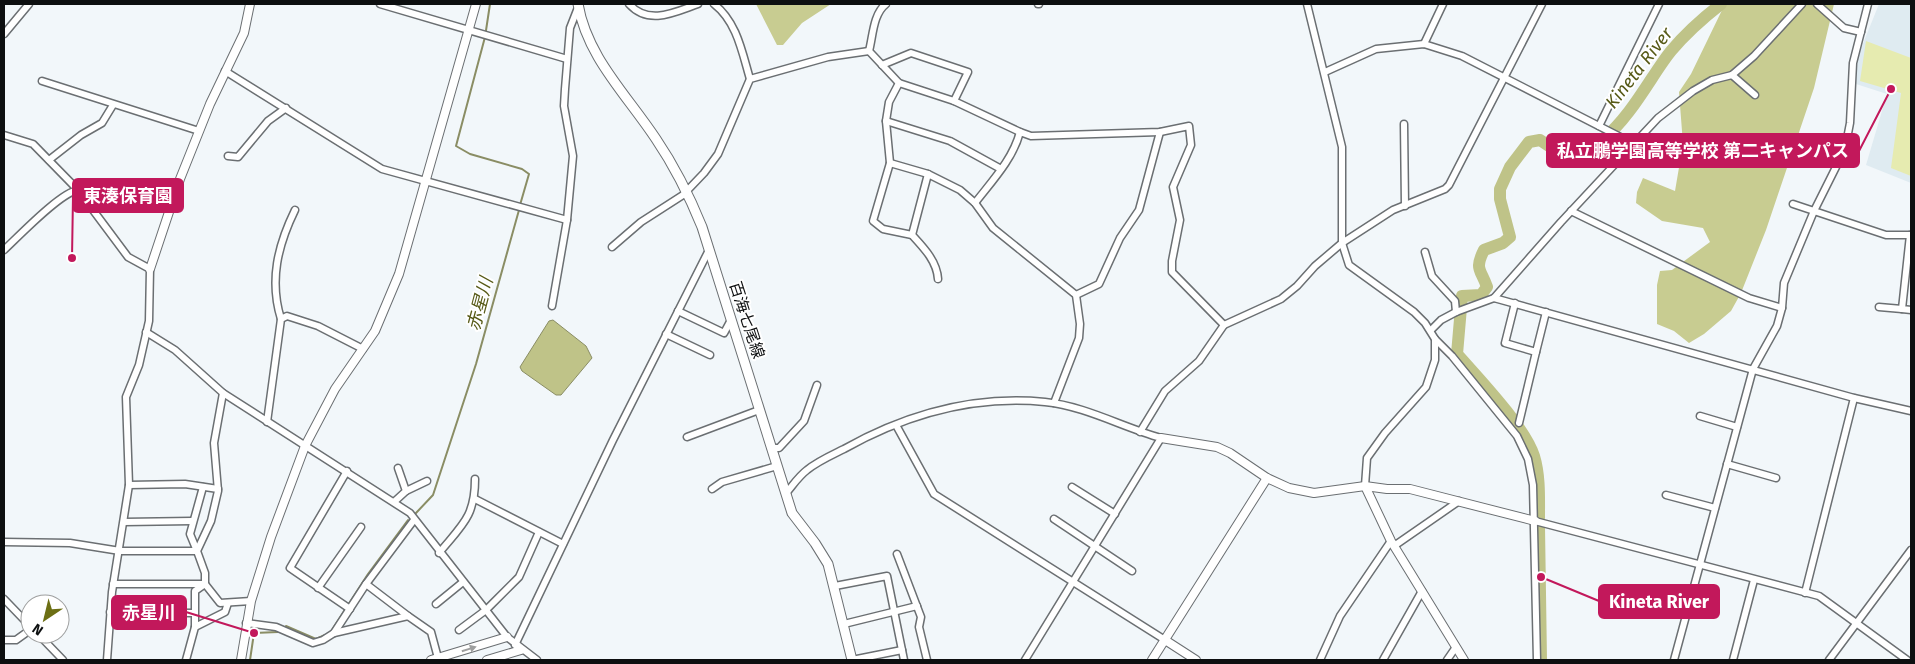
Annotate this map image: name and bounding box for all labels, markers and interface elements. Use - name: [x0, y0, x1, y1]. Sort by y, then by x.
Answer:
- water label: Kineta River: [1601, 22, 1678, 113]
- callout: 私立鵬学園高等学校 第二キャンパス: [1547, 134, 1859, 167]
- text: 私立鵬学園高等学校 第二キャンパス: [1557, 140, 1849, 162]
- callout: 東湊保育園: [73, 179, 183, 212]
- text: 東湊保育園: [83, 185, 173, 207]
- water label: 赤星川: [462, 273, 498, 333]
- street label: 百海七尾線: [726, 279, 768, 361]
- callout: Kineta River: [1599, 585, 1719, 618]
- text: Kineta River: [1609, 591, 1710, 613]
- north arrow: [20, 594, 70, 644]
- callout: 赤星川: [112, 596, 186, 629]
- text: 赤星川: [122, 602, 176, 624]
- text: N: [29, 620, 47, 639]
- one-way arrow: [462, 644, 477, 652]

